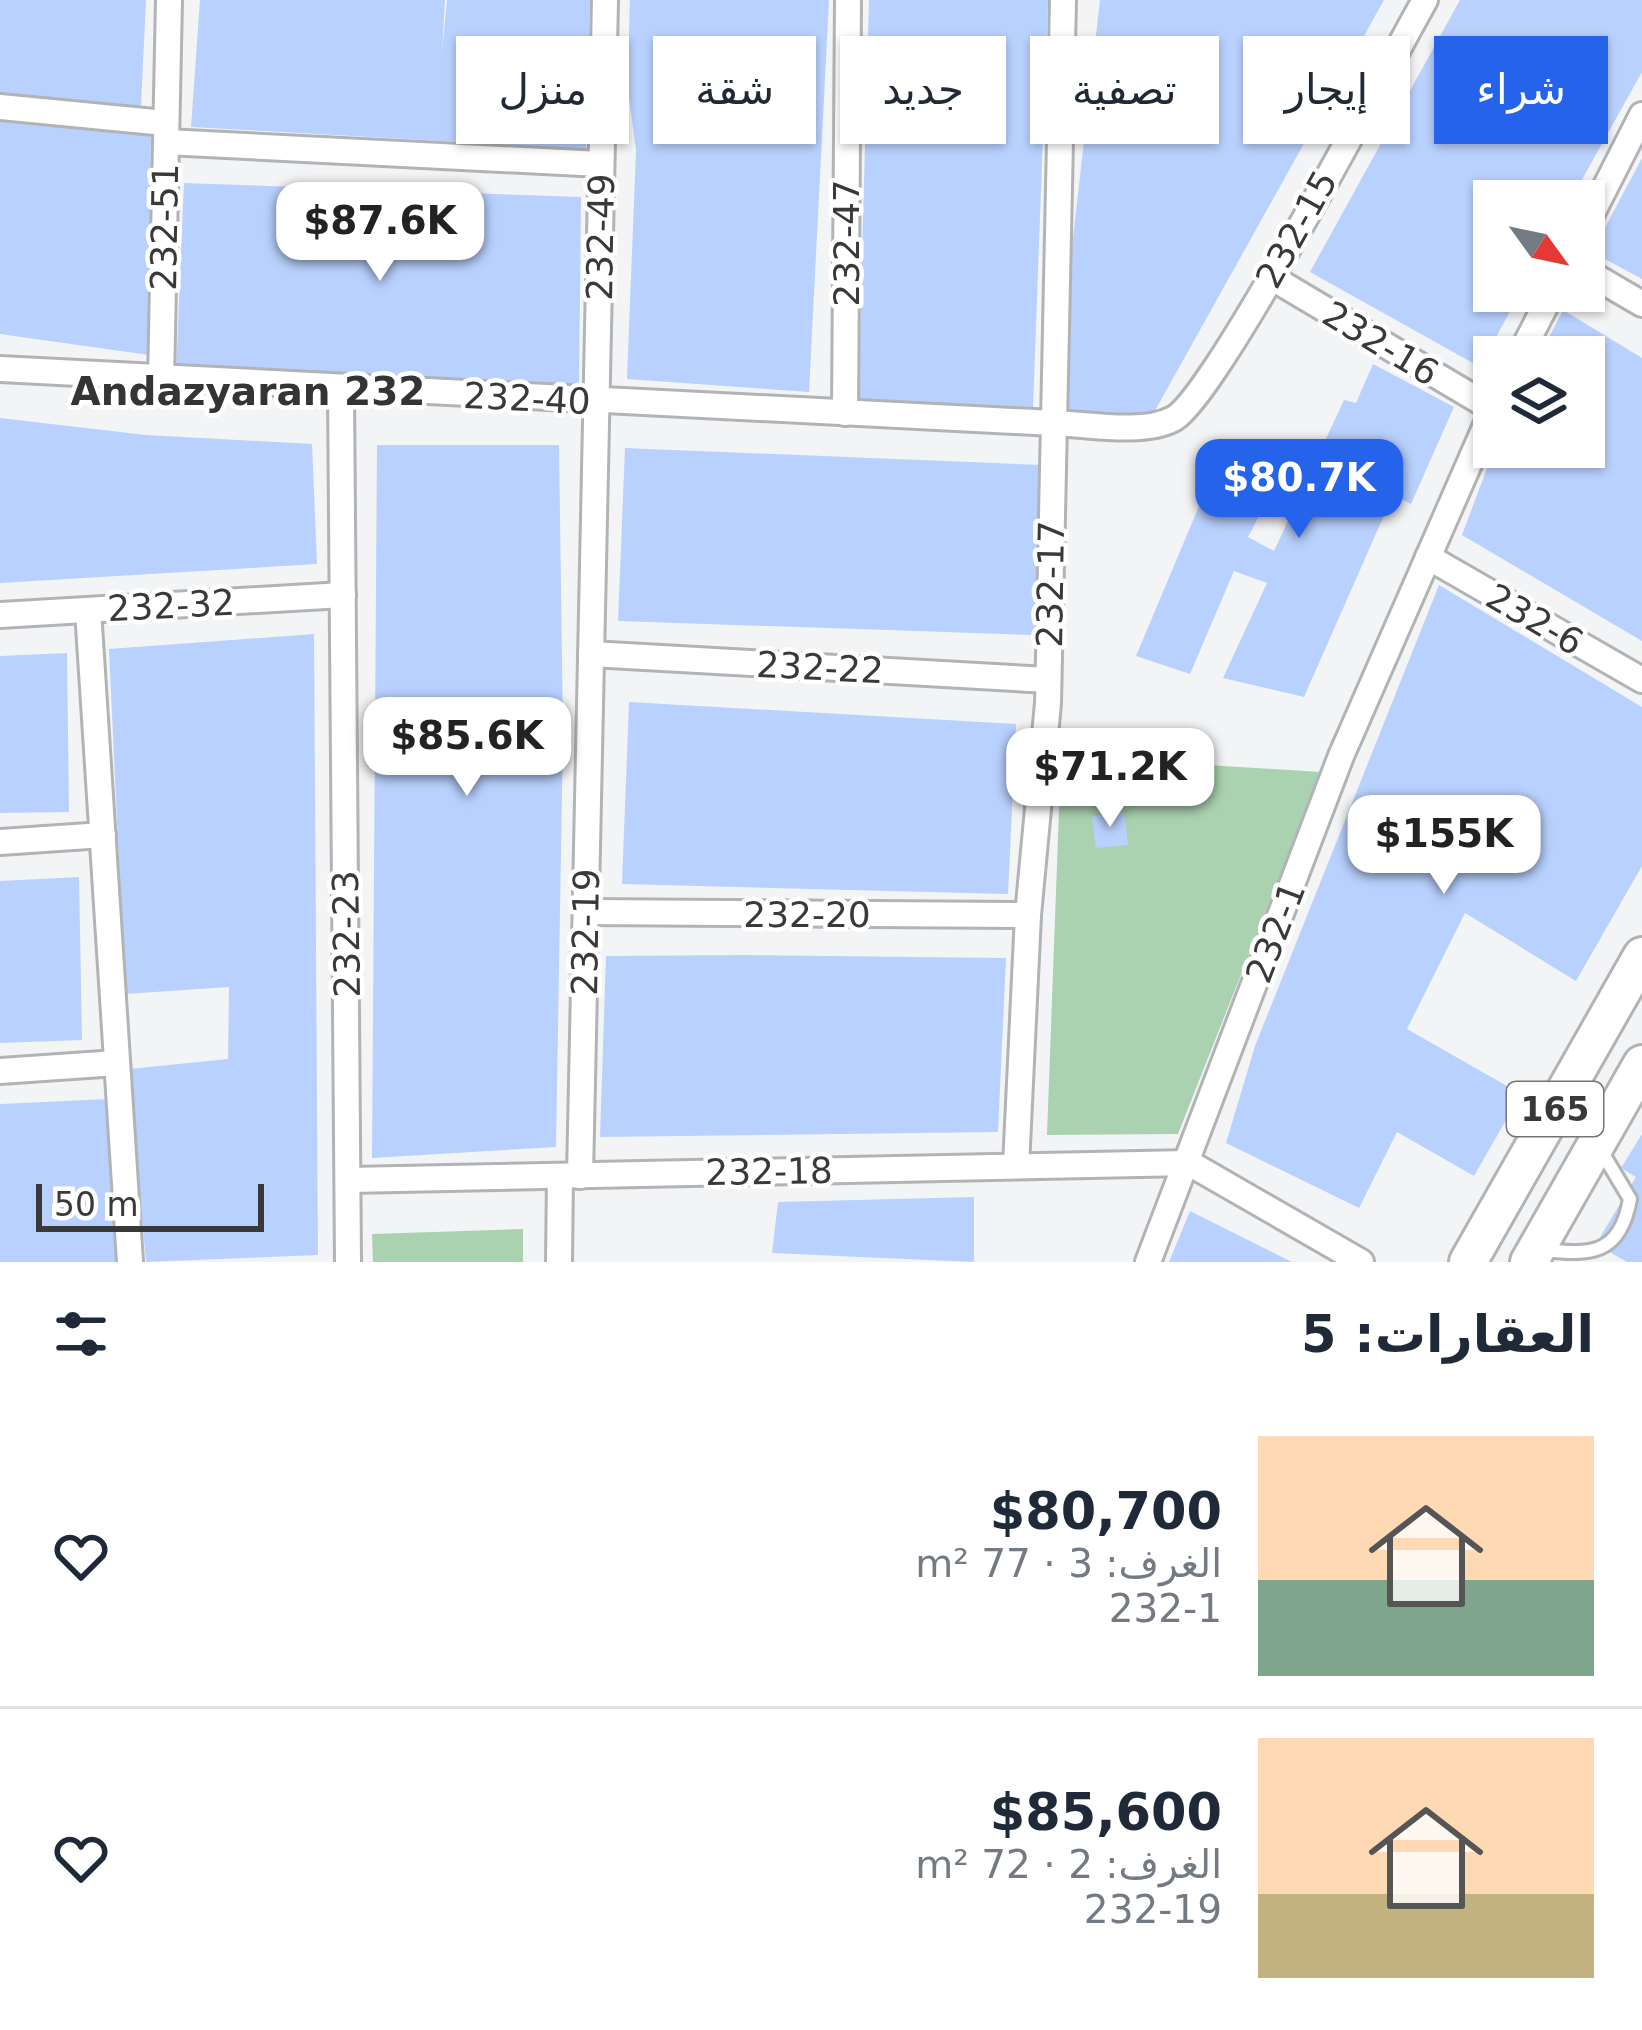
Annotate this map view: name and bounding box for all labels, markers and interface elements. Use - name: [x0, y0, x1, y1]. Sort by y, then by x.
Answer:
- chip: منزل: [456, 36, 629, 144]
- chip: شقة: [653, 36, 816, 144]
- chip: جديد: [840, 36, 1006, 144]
- chip: تصفية: [1030, 36, 1219, 144]
- chip: إيجار: [1243, 36, 1410, 144]
- chip: شراء: [1434, 36, 1608, 144]
- street label: 232-51: [143, 163, 186, 291]
- street label: 232-15: [1248, 164, 1345, 295]
- street label: 232-49: [579, 173, 622, 301]
- street label: 232-47: [826, 179, 867, 307]
- north arrow: [1473, 180, 1605, 312]
- map controls: [1473, 180, 1605, 468]
- pin: $87.6K: [282, 182, 478, 284]
- text: $87.6K: [303, 198, 457, 243]
- street label: 232-16: [1316, 293, 1446, 394]
- button: layers: [1473, 336, 1605, 468]
- district label: Andazyaran 232: [71, 369, 425, 414]
- street label: 232-40: [462, 375, 592, 422]
- pin: $80.7K: [1201, 439, 1397, 541]
- text: $80.7K: [1222, 455, 1376, 500]
- street label: 232-17: [1029, 520, 1072, 648]
- street label: 232-6: [1479, 576, 1590, 663]
- street label: 232-32: [106, 582, 236, 629]
- street label: 232-22: [755, 644, 885, 691]
- pin: $85.6K: [369, 697, 565, 799]
- text: $85.6K: [390, 713, 544, 758]
- pin: $71.2K: [1012, 728, 1208, 830]
- text: $71.2K: [1033, 744, 1187, 789]
- pin: $155K: [1360, 795, 1528, 897]
- text: $155K: [1375, 811, 1513, 856]
- street label: 232-19: [564, 868, 607, 996]
- street label: 232-23: [325, 870, 368, 998]
- street label: 232-1: [1238, 876, 1313, 988]
- street label: 232-20: [743, 894, 871, 935]
- road number: 165: [1507, 1082, 1603, 1136]
- street label: 232-18: [705, 1150, 833, 1193]
- scale bar: [36, 1178, 264, 1231]
- text: 50 m: [54, 1185, 139, 1224]
- icon: filters: [48, 1301, 114, 1367]
- text: العقارات: 5: [1301, 1305, 1594, 1364]
- text: $80,700: [990, 1482, 1222, 1541]
- icon: home: [1354, 1484, 1498, 1628]
- icon: heart: [48, 1523, 114, 1589]
- text: الغرف: 3 · 77 m²: [915, 1541, 1222, 1586]
- text: 232-1: [1109, 1586, 1222, 1631]
- text: $85,600: [990, 1783, 1222, 1842]
- icon: home: [1354, 1786, 1498, 1930]
- icon: heart: [48, 1825, 114, 1891]
- text: الغرف: 2 · 72 m²: [915, 1842, 1222, 1887]
- text: 232-19: [1084, 1887, 1222, 1932]

